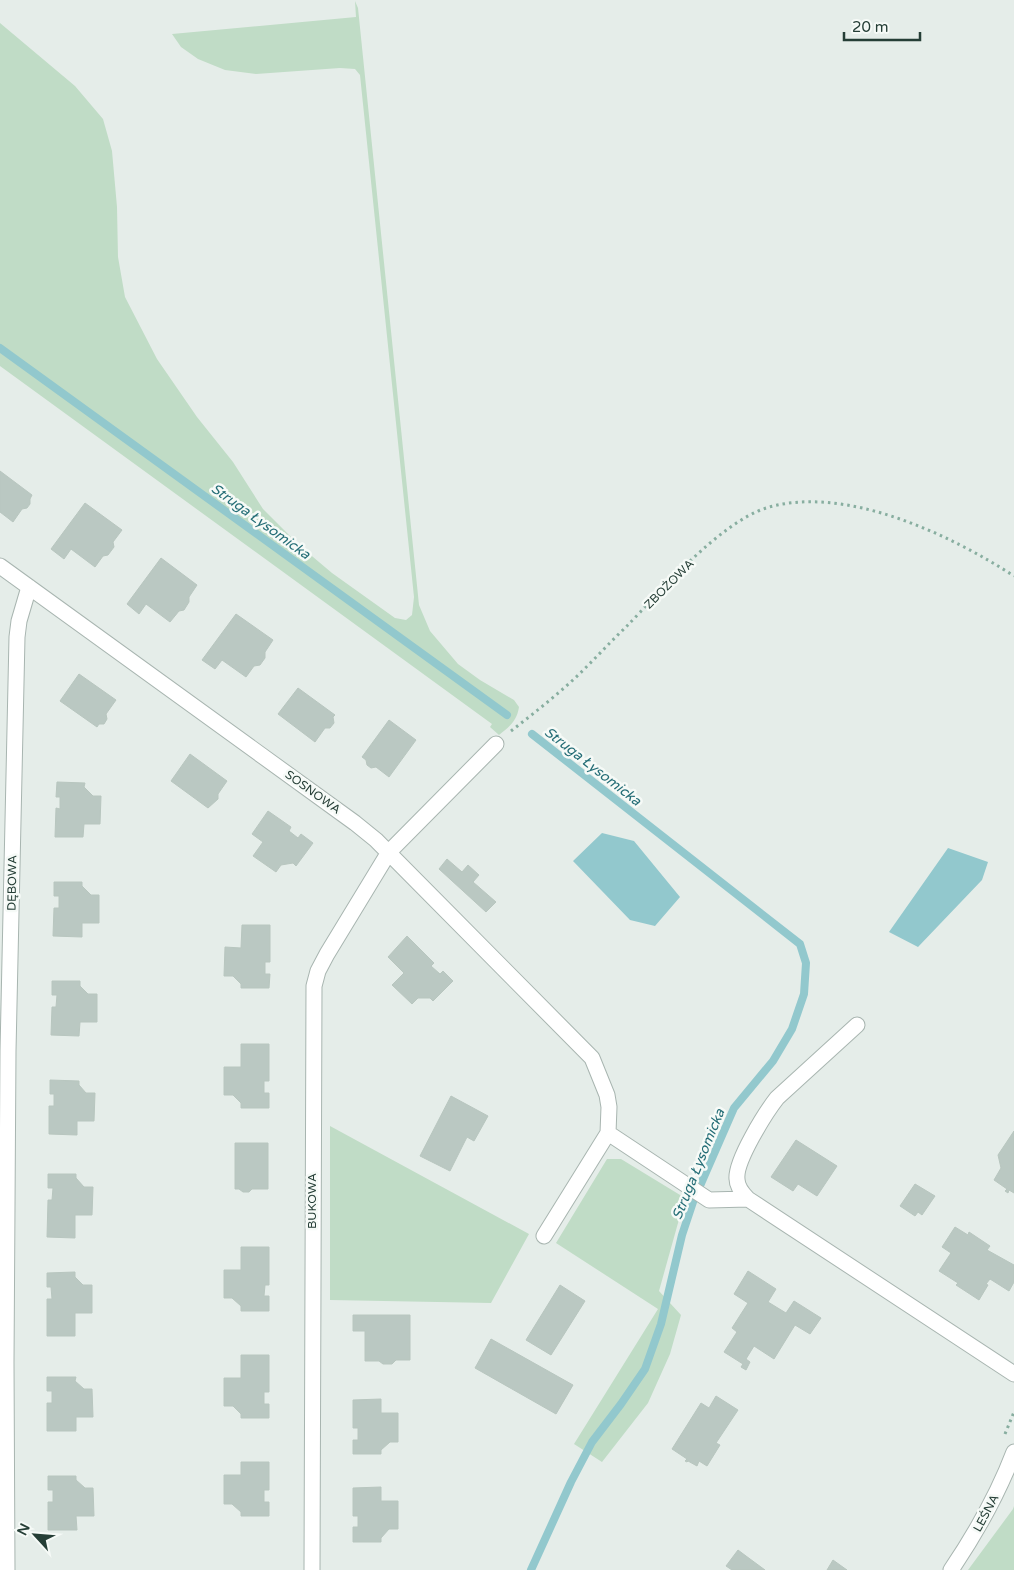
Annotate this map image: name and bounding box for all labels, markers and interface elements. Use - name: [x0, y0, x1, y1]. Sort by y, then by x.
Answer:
- scale bar: [844, 10, 920, 42]
- text: 20 m: [852, 18, 889, 36]
- water label: Struga Łysomicka: [208, 480, 314, 564]
- street label: ZBOŻOWA: [641, 556, 697, 612]
- water label: Struga Łysomicka: [541, 723, 645, 810]
- street label: SOSNOWA: [283, 767, 343, 817]
- street label: DĘBOWA: [5, 855, 19, 911]
- water label: Struga Łysomicka: [668, 1105, 729, 1222]
- street label: BUKOWA: [305, 1173, 319, 1229]
- street label: LEŚNA: [970, 1492, 1002, 1534]
- north arrow: [10, 1510, 60, 1560]
- text: N: [14, 1521, 34, 1538]

